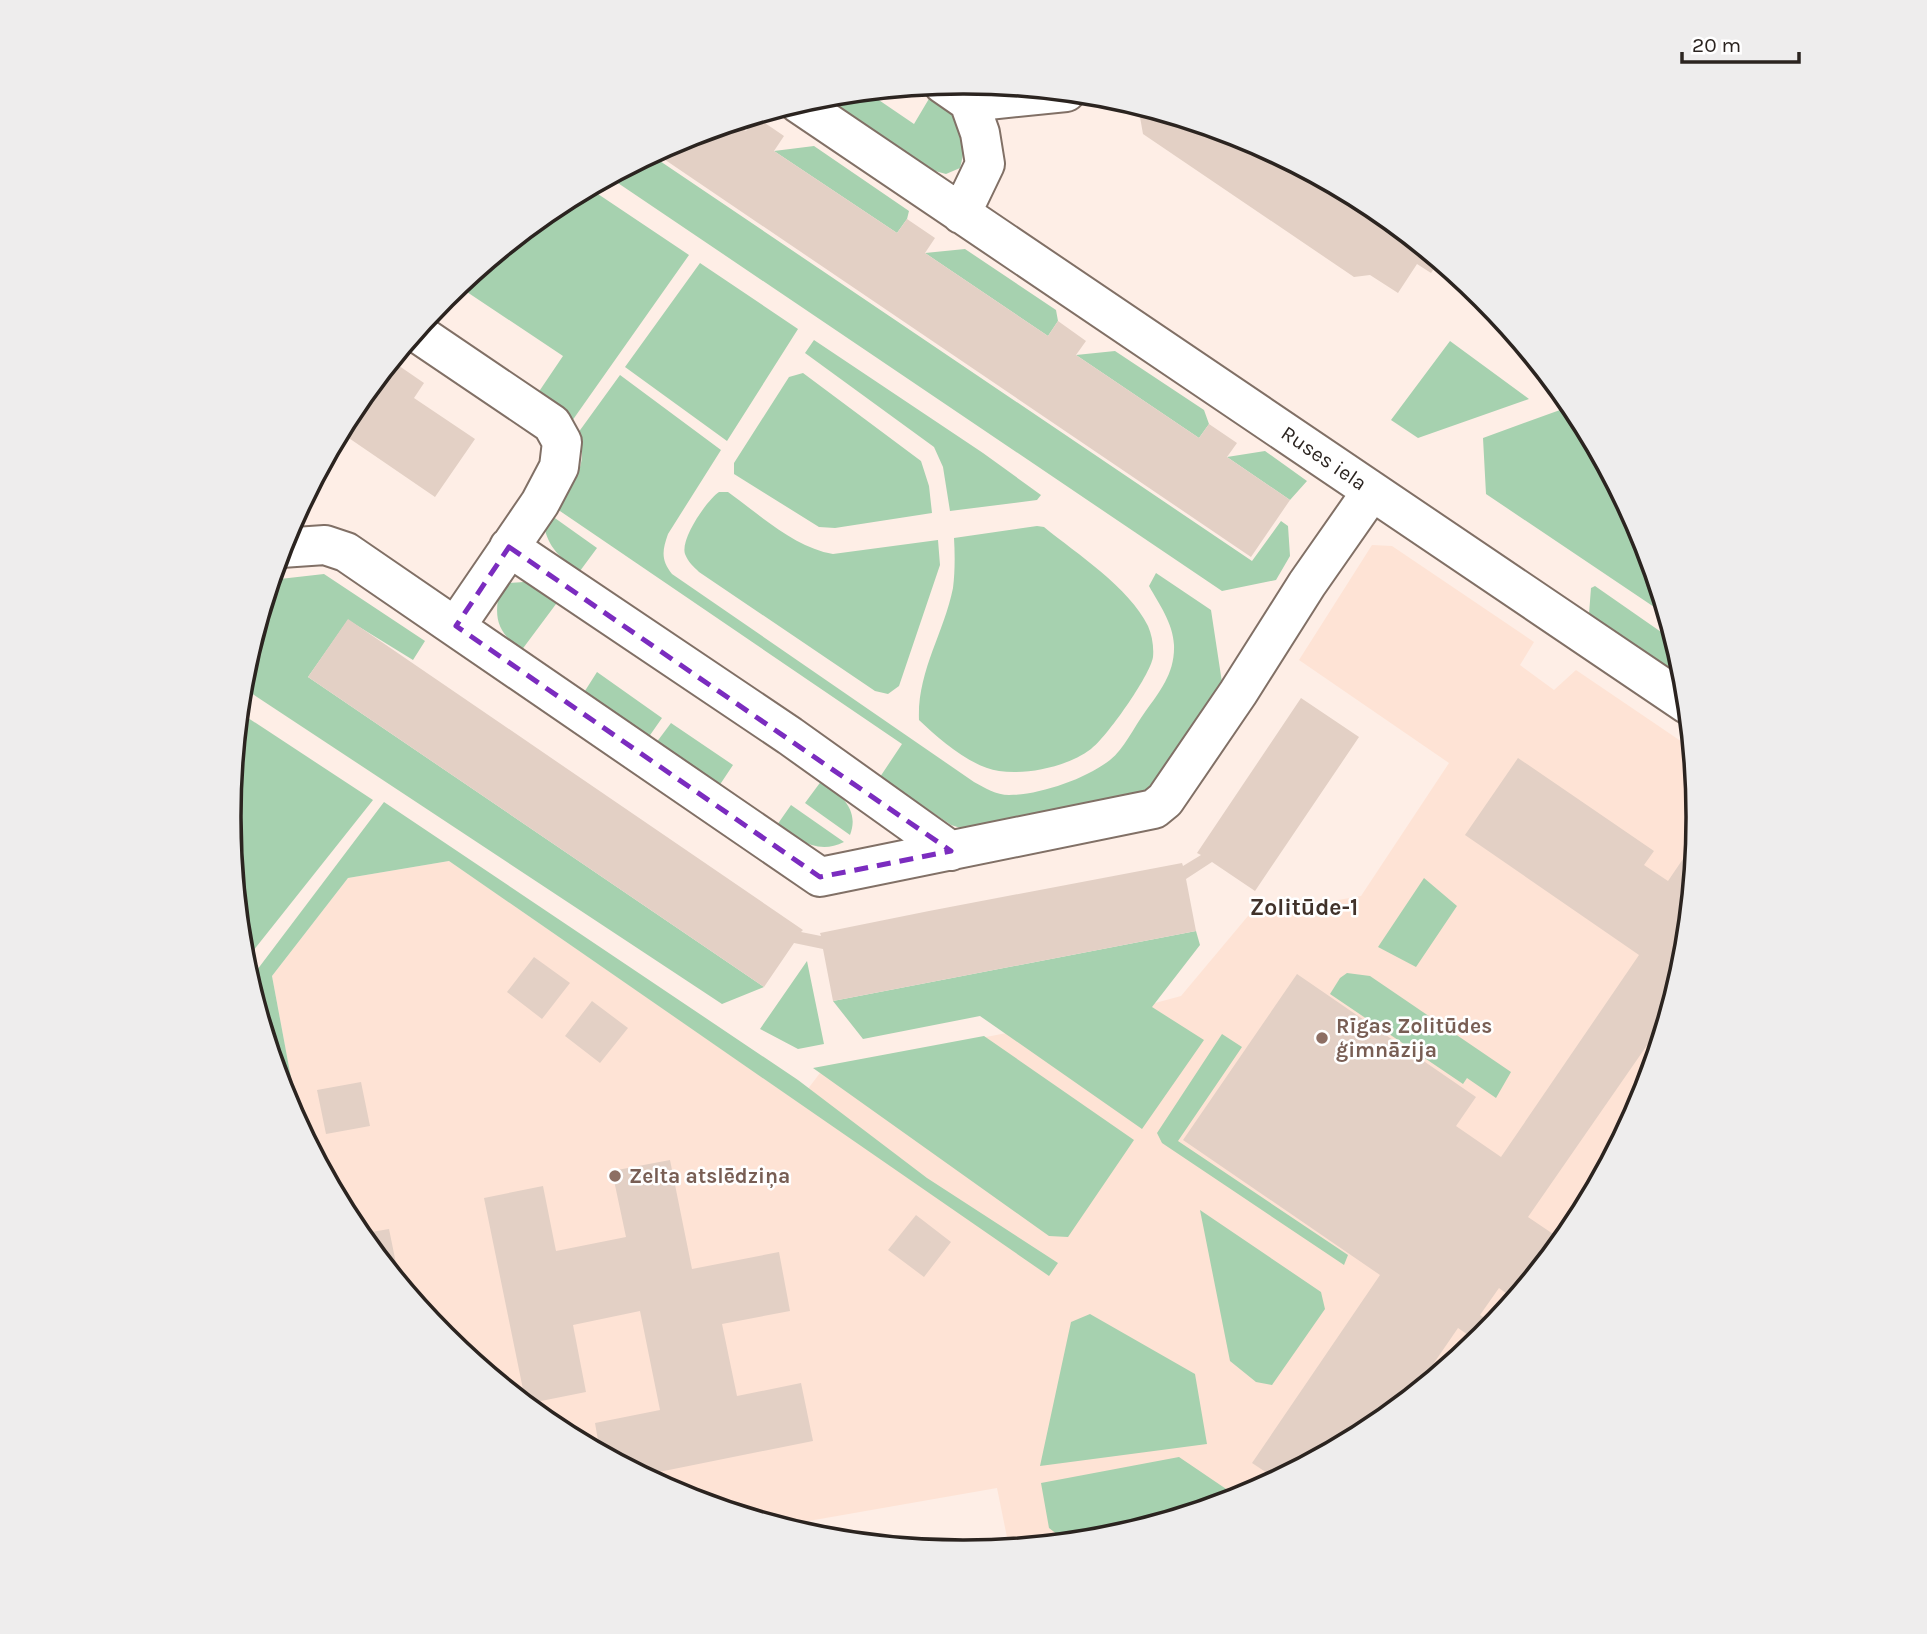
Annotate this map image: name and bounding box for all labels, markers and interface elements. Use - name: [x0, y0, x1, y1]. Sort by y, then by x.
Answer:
- scale bar: [1682, 21, 1799, 65]
- text: 20 m: [1692, 33, 1741, 57]
- street label: Ruses iela: [1277, 421, 1371, 495]
- district label: Zolitūde-1: [1250, 894, 1358, 921]
- place label: Rīgas Zolitūdes ģimnāzija: [1336, 1014, 1492, 1062]
- marker: Rīgas Zolitūdes ģimnāzija: [1314, 1030, 1330, 1046]
- place label: Zelta atslēdziņa: [629, 1164, 790, 1189]
- marker: Zelta atslēdziņa: [607, 1168, 623, 1184]

